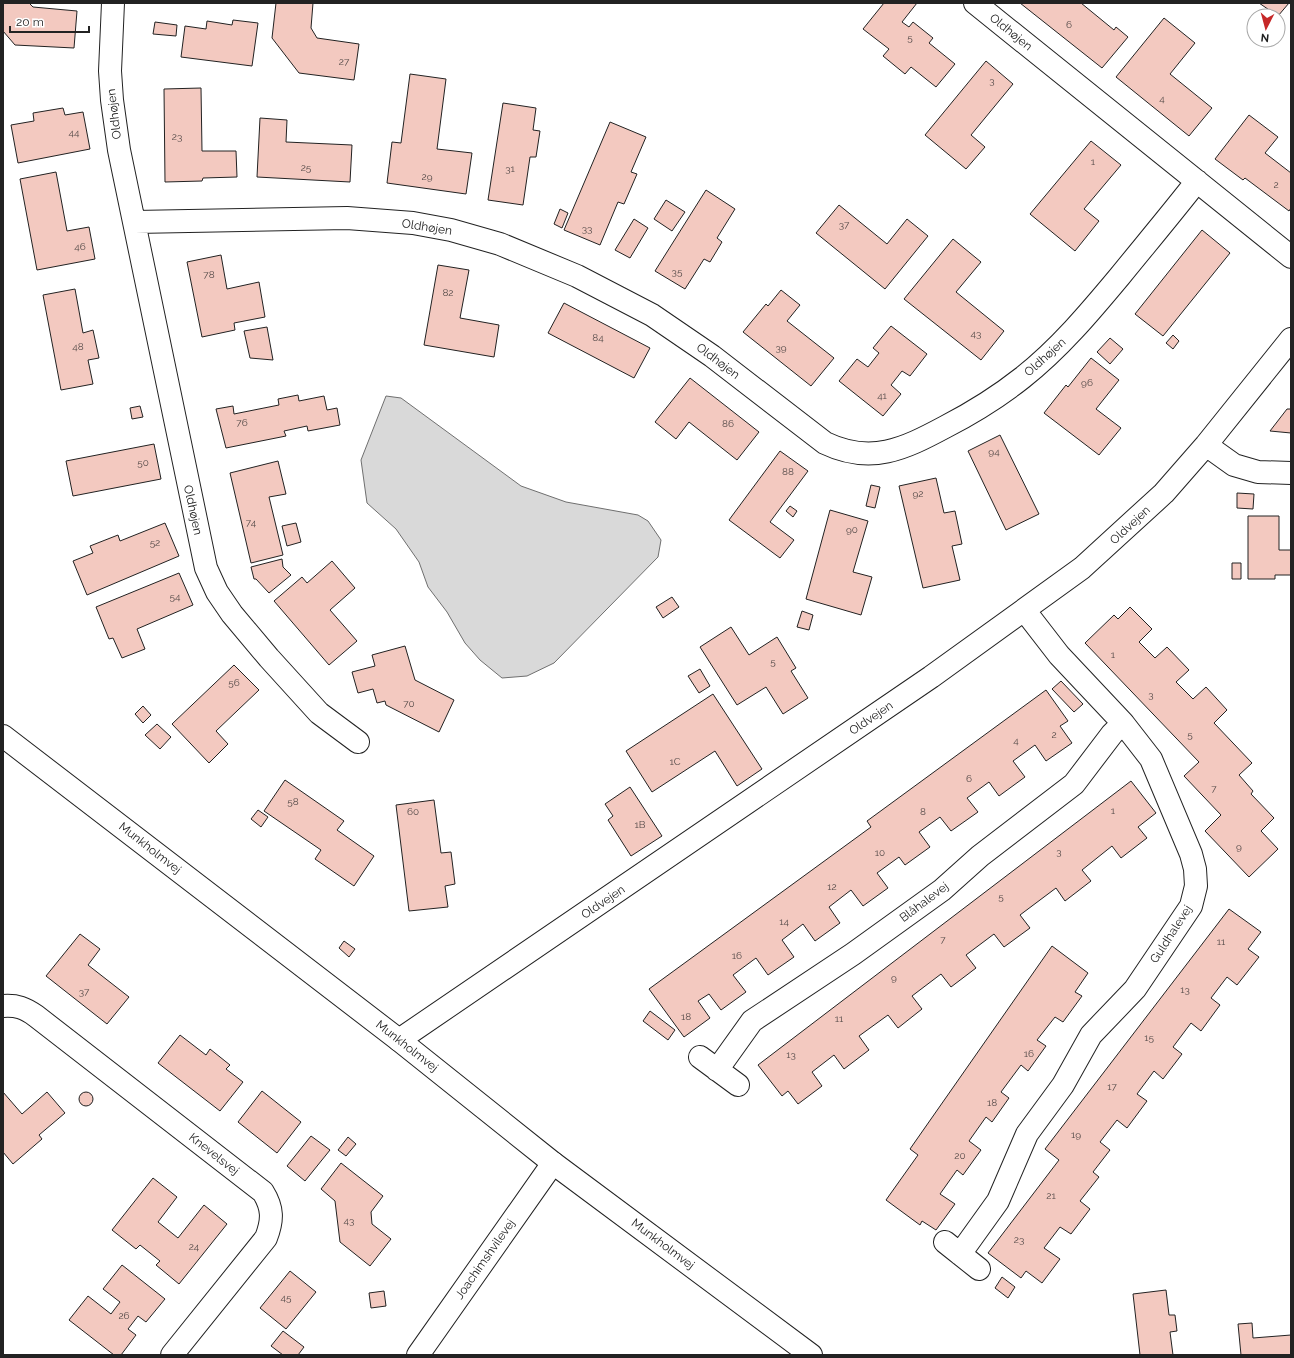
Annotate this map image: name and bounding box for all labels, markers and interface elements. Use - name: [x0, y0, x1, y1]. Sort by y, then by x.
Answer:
- scale bar: [10, 8, 89, 34]
- north arrow: [1246, 8, 1286, 48]
- street label: Oldhøjen: [987, 11, 1035, 53]
- text: 20 m: [16, 15, 44, 29]
- house number: 6: [1066, 19, 1072, 30]
- text: N: [1260, 31, 1270, 44]
- house number: 5: [907, 32, 913, 43]
- house number: 27: [339, 56, 350, 67]
- house number: 3: [989, 75, 995, 86]
- street label: Oldhøjen: [104, 88, 124, 140]
- house number: 4: [1159, 93, 1165, 104]
- house number: 44: [69, 127, 80, 138]
- house number: 23: [172, 131, 182, 142]
- house number: 1: [1091, 156, 1096, 167]
- house number: 25: [301, 162, 312, 173]
- house number: 31: [505, 163, 516, 174]
- house number: 29: [421, 171, 433, 182]
- house number: 2: [1273, 179, 1279, 190]
- street label: Oldhøjen: [401, 216, 453, 238]
- house number: 37: [839, 219, 850, 230]
- house number: 33: [582, 223, 592, 234]
- house number: 46: [74, 241, 86, 252]
- house number: 35: [672, 266, 683, 277]
- house number: 78: [203, 269, 215, 280]
- house number: 82: [442, 287, 454, 298]
- house number: 43: [971, 328, 981, 339]
- house number: 84: [592, 332, 604, 343]
- street label: Oldhøjen: [1022, 335, 1068, 379]
- street label: Oldhøjen: [694, 340, 742, 382]
- house number: 48: [72, 341, 84, 352]
- house number: 39: [775, 342, 787, 353]
- house number: 96: [1081, 377, 1093, 388]
- house number: 41: [877, 390, 888, 401]
- house number: 76: [236, 417, 248, 428]
- house number: 86: [722, 418, 734, 429]
- house number: 94: [988, 446, 1000, 457]
- house number: 50: [137, 457, 149, 468]
- house number: 88: [782, 466, 794, 477]
- street label: Oldhøjen: [181, 484, 205, 536]
- house number: 92: [912, 488, 924, 499]
- street label: Oldvejen: [1107, 503, 1153, 547]
- house number: 74: [246, 517, 257, 528]
- house number: 90: [846, 524, 858, 535]
- house number: 52: [150, 537, 160, 548]
- house number: 54: [170, 591, 181, 602]
- house number: 1: [1111, 649, 1116, 660]
- house number: 5: [770, 656, 776, 667]
- house number: 56: [228, 677, 240, 688]
- house number: 3: [1148, 689, 1154, 700]
- house number: 70: [403, 698, 415, 709]
- street label: Oldvejen: [846, 698, 896, 738]
- house number: 2: [1051, 729, 1057, 740]
- house number: 5: [1187, 729, 1193, 740]
- house number: 4: [1013, 735, 1019, 746]
- house number: 1C: [669, 756, 681, 767]
- house number: 6: [966, 773, 972, 784]
- house number: 7: [1211, 783, 1217, 794]
- house number: 58: [287, 796, 299, 807]
- house number: 1: [1111, 805, 1116, 816]
- house number: 60: [407, 806, 419, 817]
- house number: 8: [920, 806, 926, 817]
- street label: Munkholmvej: [116, 819, 184, 877]
- house number: 1B: [635, 819, 646, 830]
- house number: 9: [1236, 841, 1242, 852]
- house number: 3: [1056, 846, 1062, 857]
- house number: 10: [875, 847, 885, 858]
- street label: Blåhalevej: [897, 879, 951, 925]
- house number: 12: [827, 881, 837, 892]
- street label: Oldvejen: [578, 882, 628, 922]
- house number: 5: [998, 891, 1004, 902]
- street label: Guldhalevej: [1147, 902, 1195, 966]
- house number: 14: [779, 916, 789, 927]
- house number: 7: [940, 934, 946, 945]
- house number: 11: [1217, 936, 1226, 947]
- house number: 16: [732, 950, 742, 961]
- house number: 9: [891, 972, 897, 983]
- house number: 13: [1180, 984, 1190, 995]
- house number: 37: [79, 986, 90, 997]
- house number: 18: [681, 1011, 691, 1022]
- house number: 11: [835, 1013, 844, 1024]
- street label: Munkholmvej: [373, 1017, 441, 1075]
- house number: 15: [1144, 1032, 1154, 1043]
- house number: 16: [1024, 1048, 1034, 1059]
- house number: 13: [786, 1049, 796, 1060]
- house number: 17: [1107, 1081, 1117, 1092]
- house number: 18: [987, 1097, 997, 1108]
- house number: 19: [1071, 1129, 1081, 1140]
- street label: Knevelsvej: [186, 1130, 242, 1178]
- house number: 20: [954, 1150, 966, 1161]
- house number: 21: [1046, 1190, 1056, 1201]
- house number: 43: [344, 1215, 354, 1226]
- street label: Joachimshvilevej: [452, 1216, 518, 1302]
- street label: Munkholmvej: [629, 1216, 697, 1272]
- house number: 23: [1014, 1234, 1024, 1245]
- house number: 24: [189, 1241, 200, 1252]
- house number: 45: [281, 1292, 292, 1303]
- house number: 26: [118, 1310, 130, 1321]

